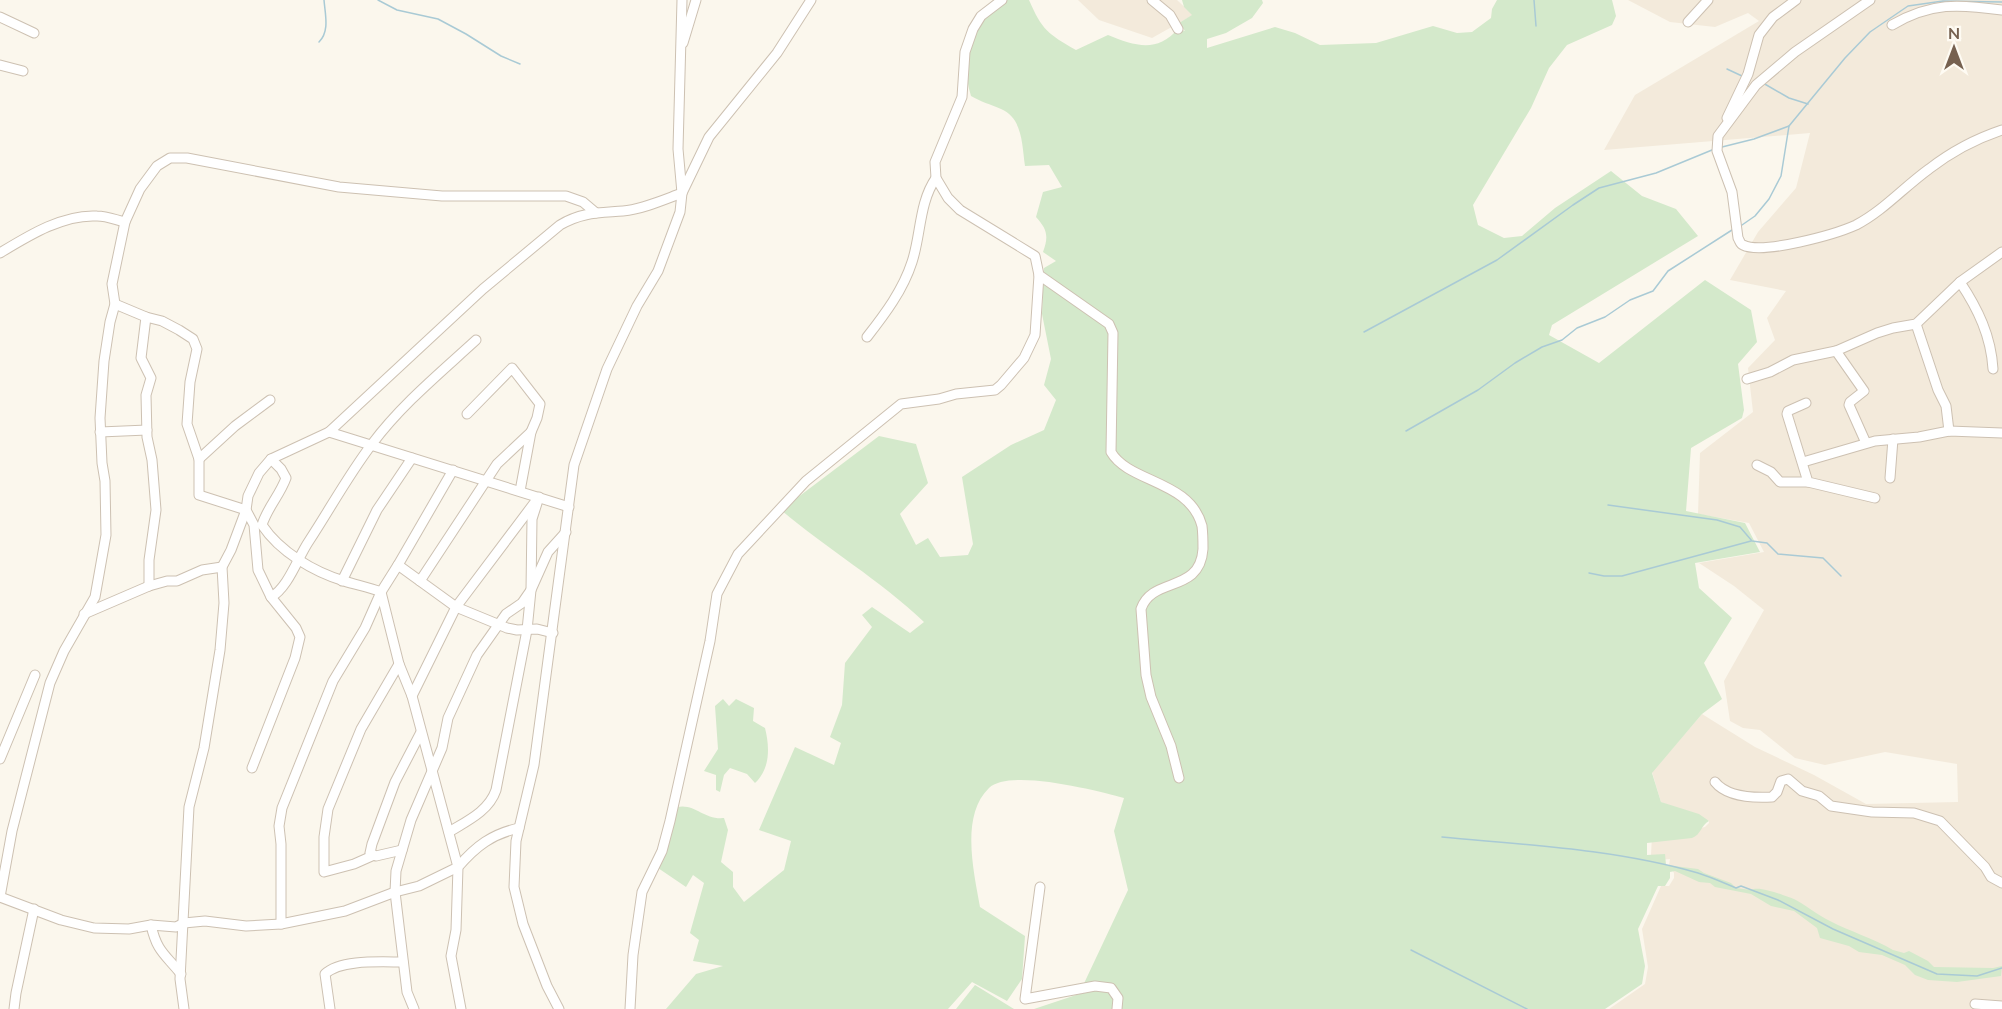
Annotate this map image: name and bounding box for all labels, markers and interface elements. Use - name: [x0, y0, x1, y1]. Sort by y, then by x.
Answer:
- north arrow: [1924, 18, 1984, 78]
- text: N: [1948, 23, 1960, 43]

